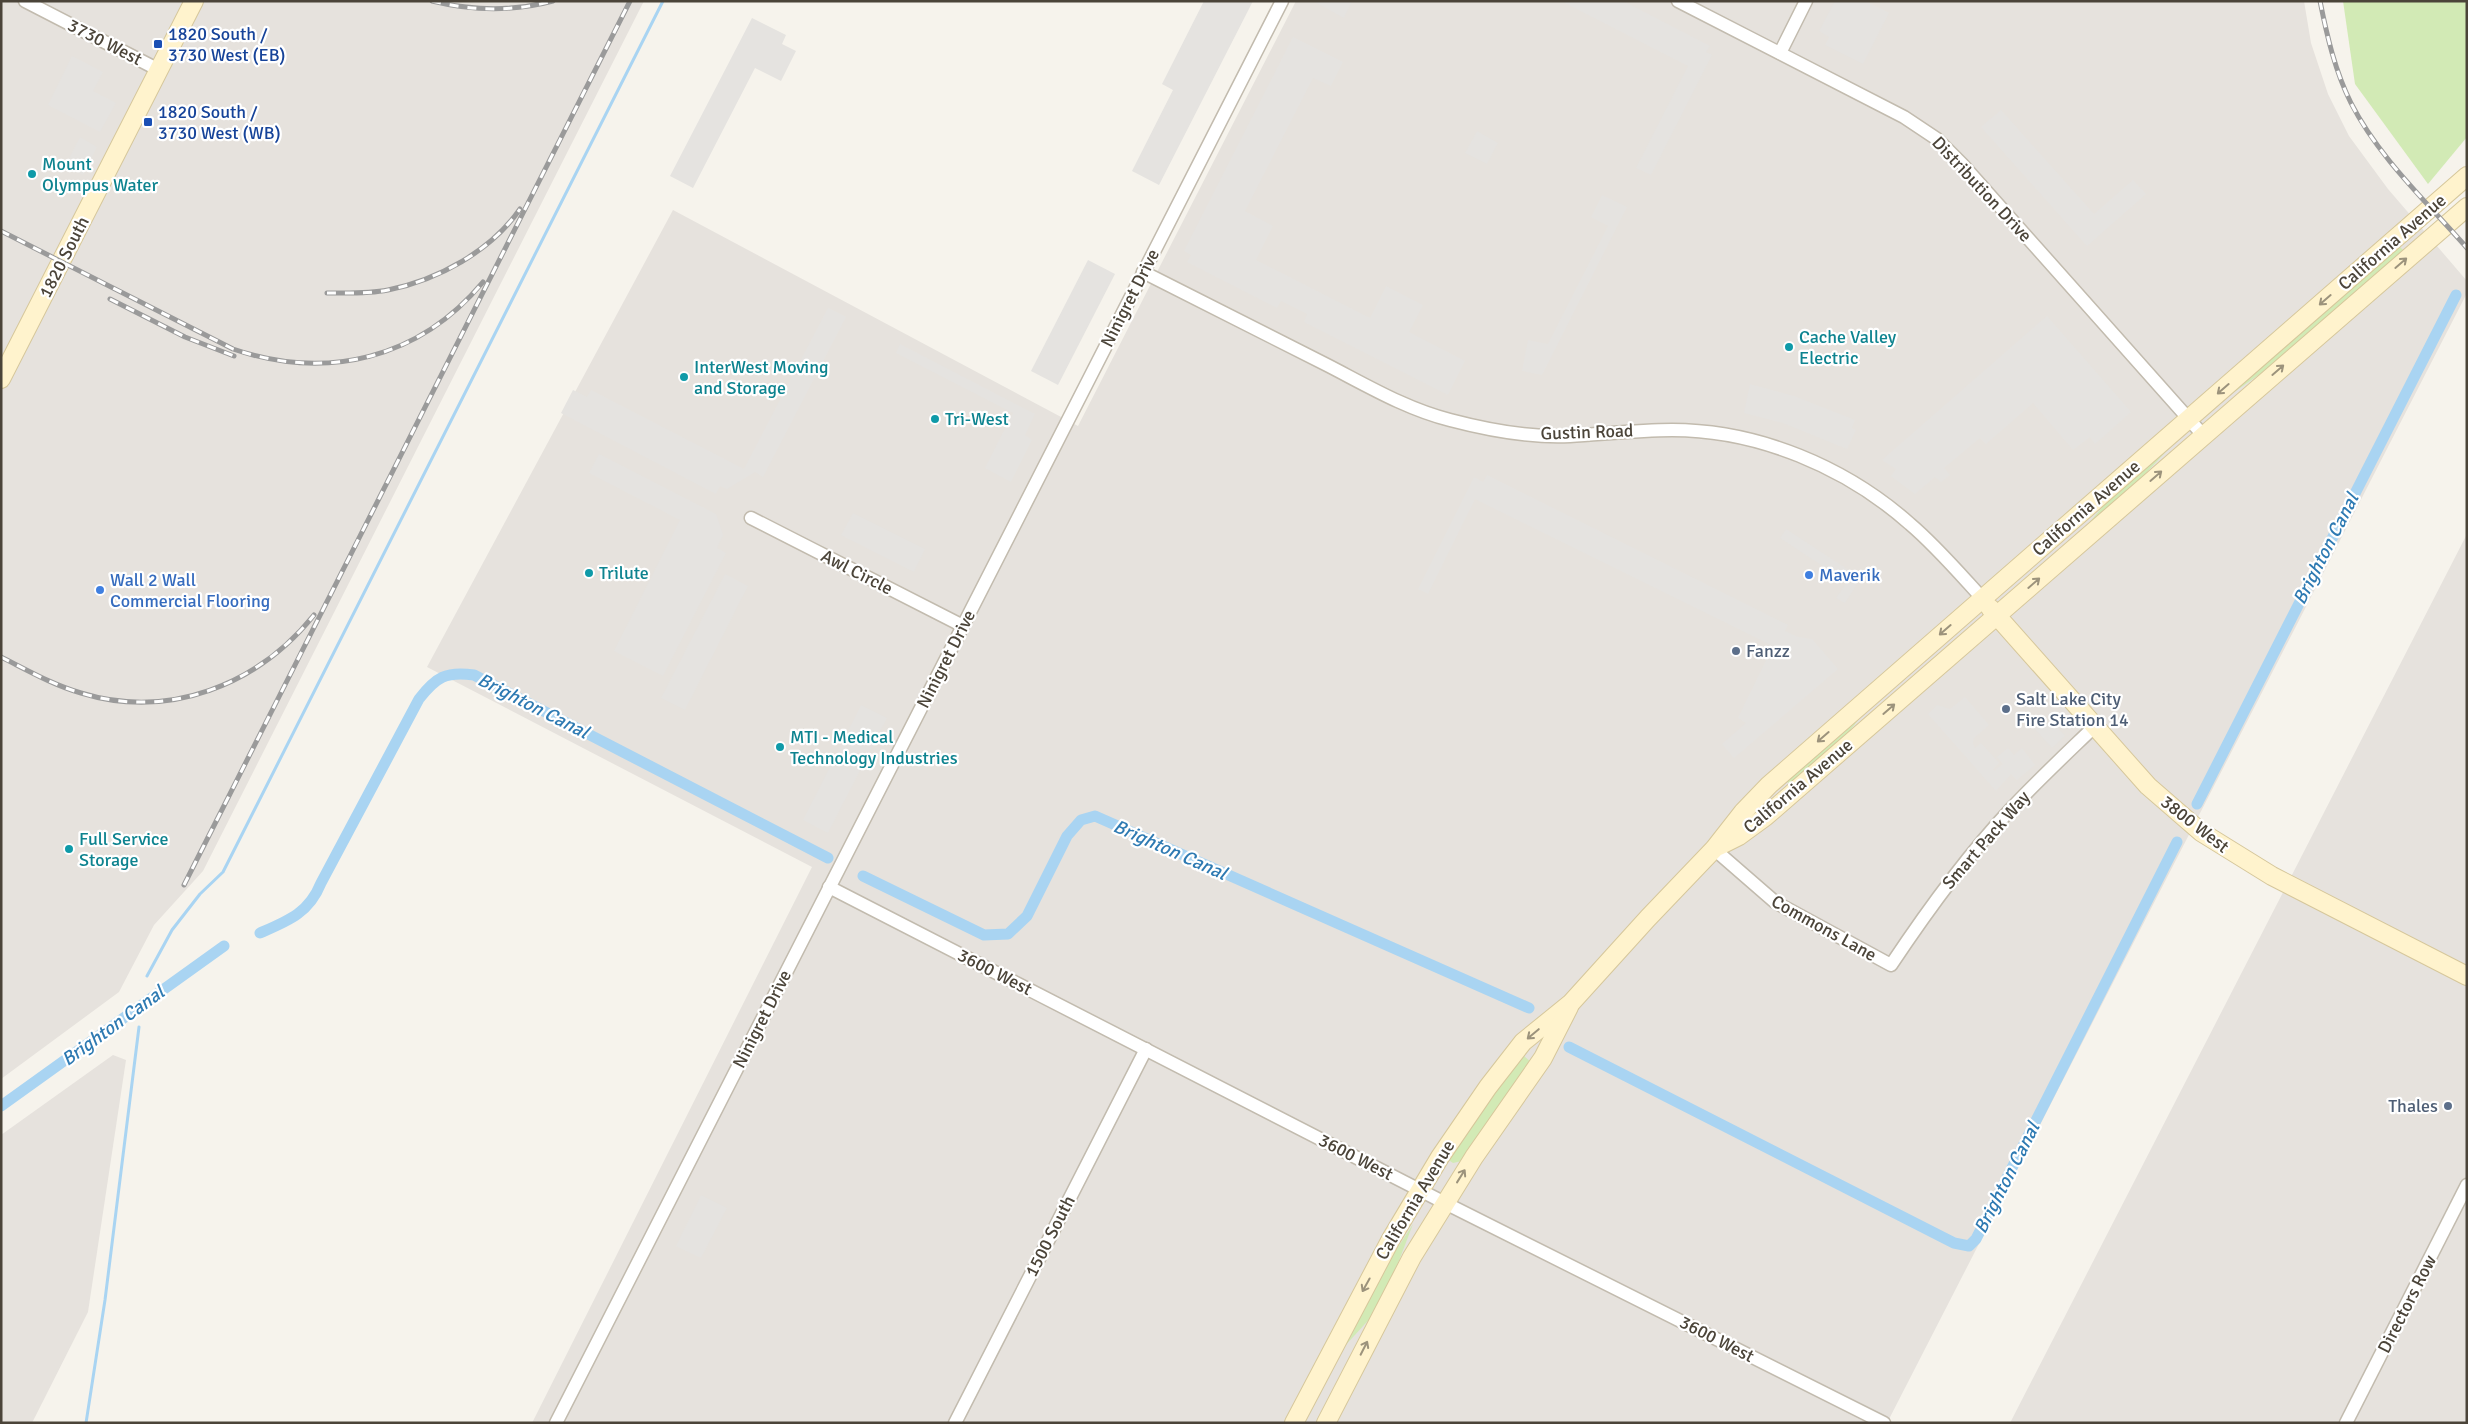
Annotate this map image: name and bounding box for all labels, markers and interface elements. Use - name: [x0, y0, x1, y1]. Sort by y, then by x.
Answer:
- street label: 3730 West: [64, 14, 146, 70]
- place label: 1820 South / 3730 West (EB): [168, 23, 286, 66]
- marker: 1820 South / 3730 West (EB): [152, 38, 164, 50]
- place label: 1820 South / 3730 West (WB): [158, 101, 281, 144]
- marker: 1820 South / 3730 West (WB): [142, 116, 154, 128]
- street label: Distribution Drive: [1927, 132, 2037, 246]
- place label: Mount Olympus Water: [42, 153, 159, 196]
- marker: Mount Olympus Water: [26, 168, 38, 180]
- street label: California Avenue: [2334, 189, 2450, 295]
- street label: 1820 South: [34, 213, 94, 301]
- street label: Ninigret Drive: [1096, 245, 1164, 351]
- one-way arrow: [2395, 258, 2408, 269]
- one-way arrow: [2319, 294, 2332, 306]
- place label: Cache Valley Electric: [1799, 326, 1897, 369]
- marker: Cache Valley Electric: [1783, 341, 1795, 353]
- place label: InterWest Moving and Storage: [694, 356, 829, 399]
- one-way arrow: [2272, 364, 2285, 375]
- marker: InterWest Moving and Storage: [678, 371, 690, 383]
- one-way arrow: [2217, 383, 2230, 395]
- place label: Tri-West: [945, 408, 1009, 430]
- marker: Tri-West: [929, 413, 941, 425]
- street label: Gustin Road: [1540, 419, 1634, 445]
- street label: California Avenue: [2028, 455, 2144, 561]
- one-way arrow: [2149, 471, 2162, 482]
- water label: Brighton Canal: [2288, 488, 2365, 609]
- street label: Awl Circle: [817, 545, 897, 599]
- place label: Trilute: [599, 562, 649, 584]
- place label: Maverik: [1819, 564, 1880, 586]
- marker: Trilute: [583, 567, 595, 579]
- place label: Wall 2 Wall Commercial Flooring: [110, 569, 270, 612]
- marker: Maverik: [1803, 569, 1815, 581]
- one-way arrow: [2027, 578, 2040, 589]
- marker: Wall 2 Wall Commercial Flooring: [94, 584, 106, 596]
- street label: Ninigret Drive: [912, 606, 980, 712]
- one-way arrow: [1939, 624, 1952, 635]
- place label: Fanzz: [1746, 640, 1790, 662]
- marker: Fanzz: [1730, 645, 1742, 657]
- water label: Brighton Canal: [473, 668, 594, 745]
- place label: Salt Lake City Fire Station 14: [2016, 688, 2129, 731]
- marker: Salt Lake City Fire Station 14: [2000, 703, 2012, 715]
- one-way arrow: [1882, 704, 1895, 715]
- place label: MTI - Medical Technology Industries: [790, 726, 958, 769]
- one-way arrow: [1816, 731, 1829, 743]
- street label: California Avenue: [1739, 734, 1857, 838]
- marker: MTI - Medical Technology Industries: [774, 741, 786, 753]
- street label: Smart Pack Way: [1937, 786, 2035, 894]
- street label: 3800 West: [2156, 791, 2234, 857]
- water label: Brighton Canal: [1110, 814, 1232, 886]
- place label: Full Service Storage: [79, 828, 169, 871]
- marker: Full Service Storage: [63, 843, 75, 855]
- street label: Commons Lane: [1768, 890, 1880, 966]
- street label: 3600 West: [954, 944, 1036, 1000]
- street label: Ninigret Drive: [728, 966, 796, 1072]
- water label: Brighton Canal: [57, 980, 170, 1071]
- one-way arrow: [1526, 1028, 1539, 1039]
- place label: Thales: [2388, 1095, 2438, 1117]
- marker: Thales: [2442, 1100, 2454, 1112]
- water label: Brighton Canal: [1969, 1117, 2046, 1238]
- street label: 3600 West: [1315, 1129, 1397, 1185]
- street label: California Avenue: [1371, 1136, 1459, 1264]
- one-way arrow: [1457, 1170, 1467, 1184]
- street label: 1500 South: [1020, 1192, 1080, 1280]
- street label: Directors Row: [2373, 1251, 2441, 1357]
- one-way arrow: [1360, 1277, 1370, 1292]
- street label: 3600 West: [1676, 1311, 1758, 1367]
- one-way arrow: [1360, 1341, 1369, 1356]

